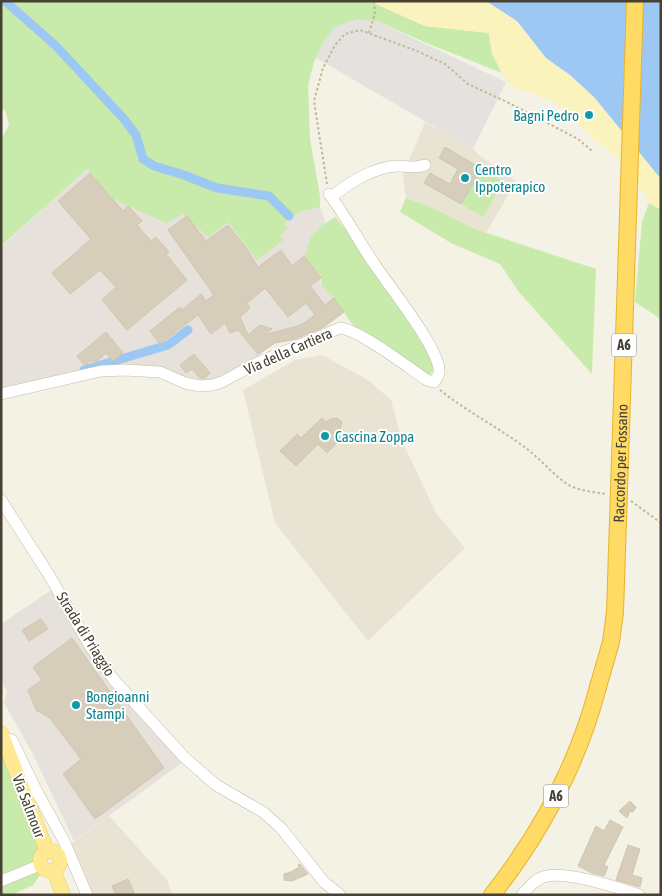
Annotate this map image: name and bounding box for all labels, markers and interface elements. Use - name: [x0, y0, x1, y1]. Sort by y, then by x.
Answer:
- place label: Bagni Pedro: [513, 107, 579, 124]
- marker: Bagni Pedro: [583, 109, 595, 121]
- place label: Centro Ippoterapico: [475, 161, 545, 195]
- marker: Centro Ippoterapico: [459, 172, 471, 184]
- street label: Via della Cartiera: [241, 324, 335, 378]
- road number: A6: [612, 334, 636, 356]
- street label: Raccordo per Fossano: [609, 404, 630, 523]
- place label: Cascina Zoppa: [335, 428, 414, 445]
- marker: Cascina Zoppa: [319, 430, 331, 442]
- street label: Strada di Priaggio: [53, 589, 119, 679]
- place label: Bongioanni Stampi: [86, 688, 149, 722]
- marker: Bongioanni Stampi: [70, 699, 82, 711]
- street label: Via Salmour: [9, 772, 49, 841]
- road number: A6: [544, 784, 568, 808]

